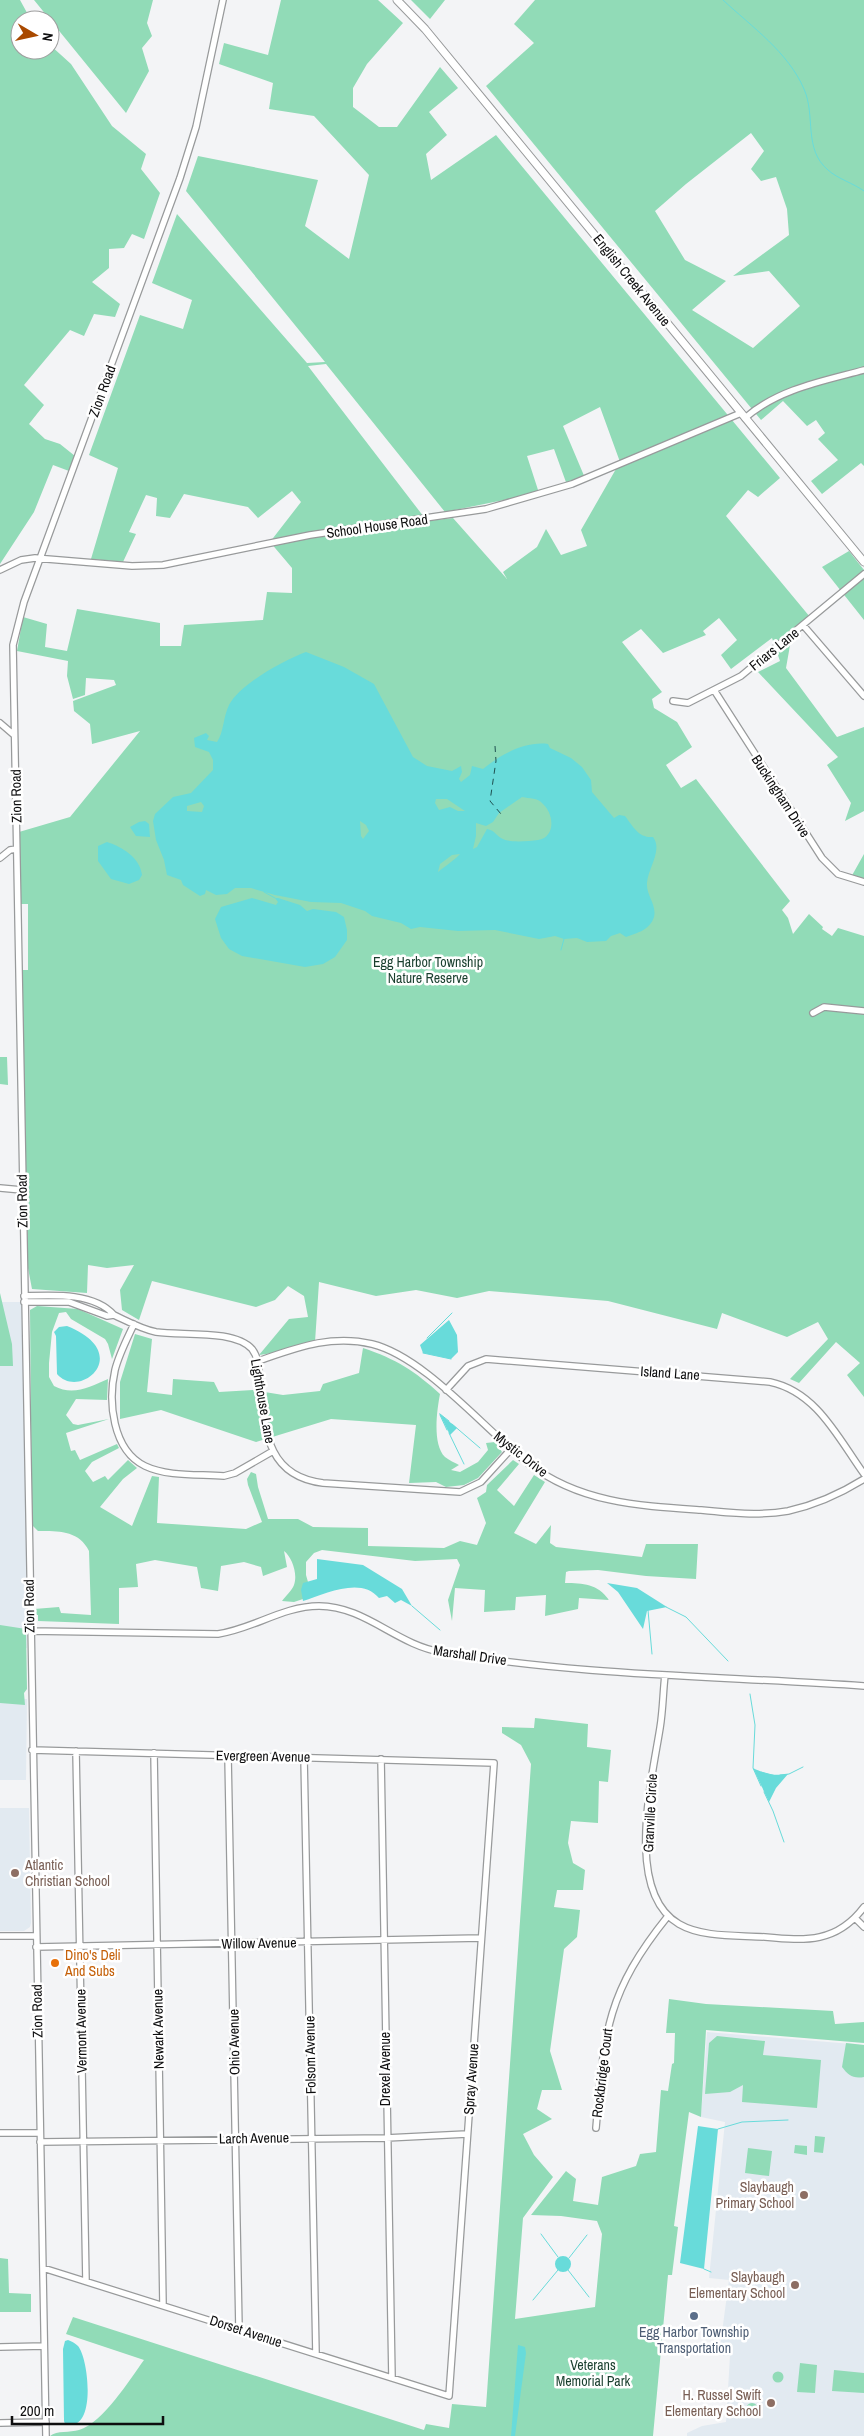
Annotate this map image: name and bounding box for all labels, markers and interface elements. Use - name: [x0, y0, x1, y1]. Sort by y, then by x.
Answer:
- north arrow: [10, 10, 60, 60]
- text: N: [38, 32, 57, 43]
- street label: English Creek Avenue: [589, 230, 675, 330]
- street label: Zion Road: [84, 363, 120, 419]
- street label: School House Road: [325, 510, 429, 542]
- street label: Friars Lane: [746, 624, 802, 674]
- street label: Buckingham Drive: [748, 751, 814, 841]
- street label: Zion Road: [7, 769, 25, 823]
- park label: Egg Harbor Township Nature Reserve: [373, 953, 483, 987]
- street label: Zion Road: [13, 1174, 31, 1228]
- street label: Lighthouse Lane: [247, 1357, 279, 1445]
- street label: Island Lane: [640, 1362, 700, 1384]
- street label: Mystic Drive: [490, 1427, 552, 1481]
- street label: Zion Road: [20, 1579, 38, 1633]
- street label: Marshall Drive: [432, 1641, 508, 1669]
- street label: Evergreen Avenue: [216, 1746, 310, 1766]
- street label: Granville Circle: [639, 1773, 661, 1853]
- place label: Atlantic Christian School: [24, 1856, 110, 1890]
- marker: Atlantic Christian School: [9, 1867, 21, 1879]
- street label: Willow Avenue: [221, 1933, 297, 1953]
- place label: Dino's Deli And Subs: [64, 1946, 121, 1980]
- marker: Dino's Deli And Subs: [49, 1957, 61, 1969]
- street label: Zion Road: [28, 1984, 46, 2038]
- street label: Vermont Avenue: [71, 1989, 91, 2073]
- street label: Newark Avenue: [148, 1989, 168, 2069]
- street label: Ohio Avenue: [224, 2009, 244, 2075]
- street label: Folsom Avenue: [300, 2016, 320, 2094]
- street label: Rockbridge Court: [588, 2027, 616, 2119]
- street label: Drexel Avenue: [376, 2032, 394, 2106]
- street label: Spray Avenue: [460, 2043, 482, 2115]
- street label: Larch Avenue: [219, 2128, 289, 2148]
- place label: Slaybaugh Primary School: [716, 2178, 794, 2212]
- marker: Slaybaugh Primary School: [798, 2189, 810, 2201]
- place label: Slaybaugh Elementary School: [689, 2268, 785, 2302]
- marker: Slaybaugh Elementary School: [789, 2279, 801, 2291]
- marker: Egg Harbor Township Transportation: [688, 2310, 700, 2322]
- street label: Dorset Avenue: [207, 2311, 285, 2351]
- place label: Egg Harbor Township Transportation: [639, 2323, 749, 2357]
- park label: Veterans Memorial Park: [556, 2356, 631, 2390]
- place label: H. Russel Swift Elementary School: [665, 2386, 761, 2420]
- scale bar: [12, 2394, 164, 2426]
- marker: H. Russel Swift Elementary School: [765, 2397, 777, 2409]
- text: 200 m: [20, 2400, 54, 2421]

